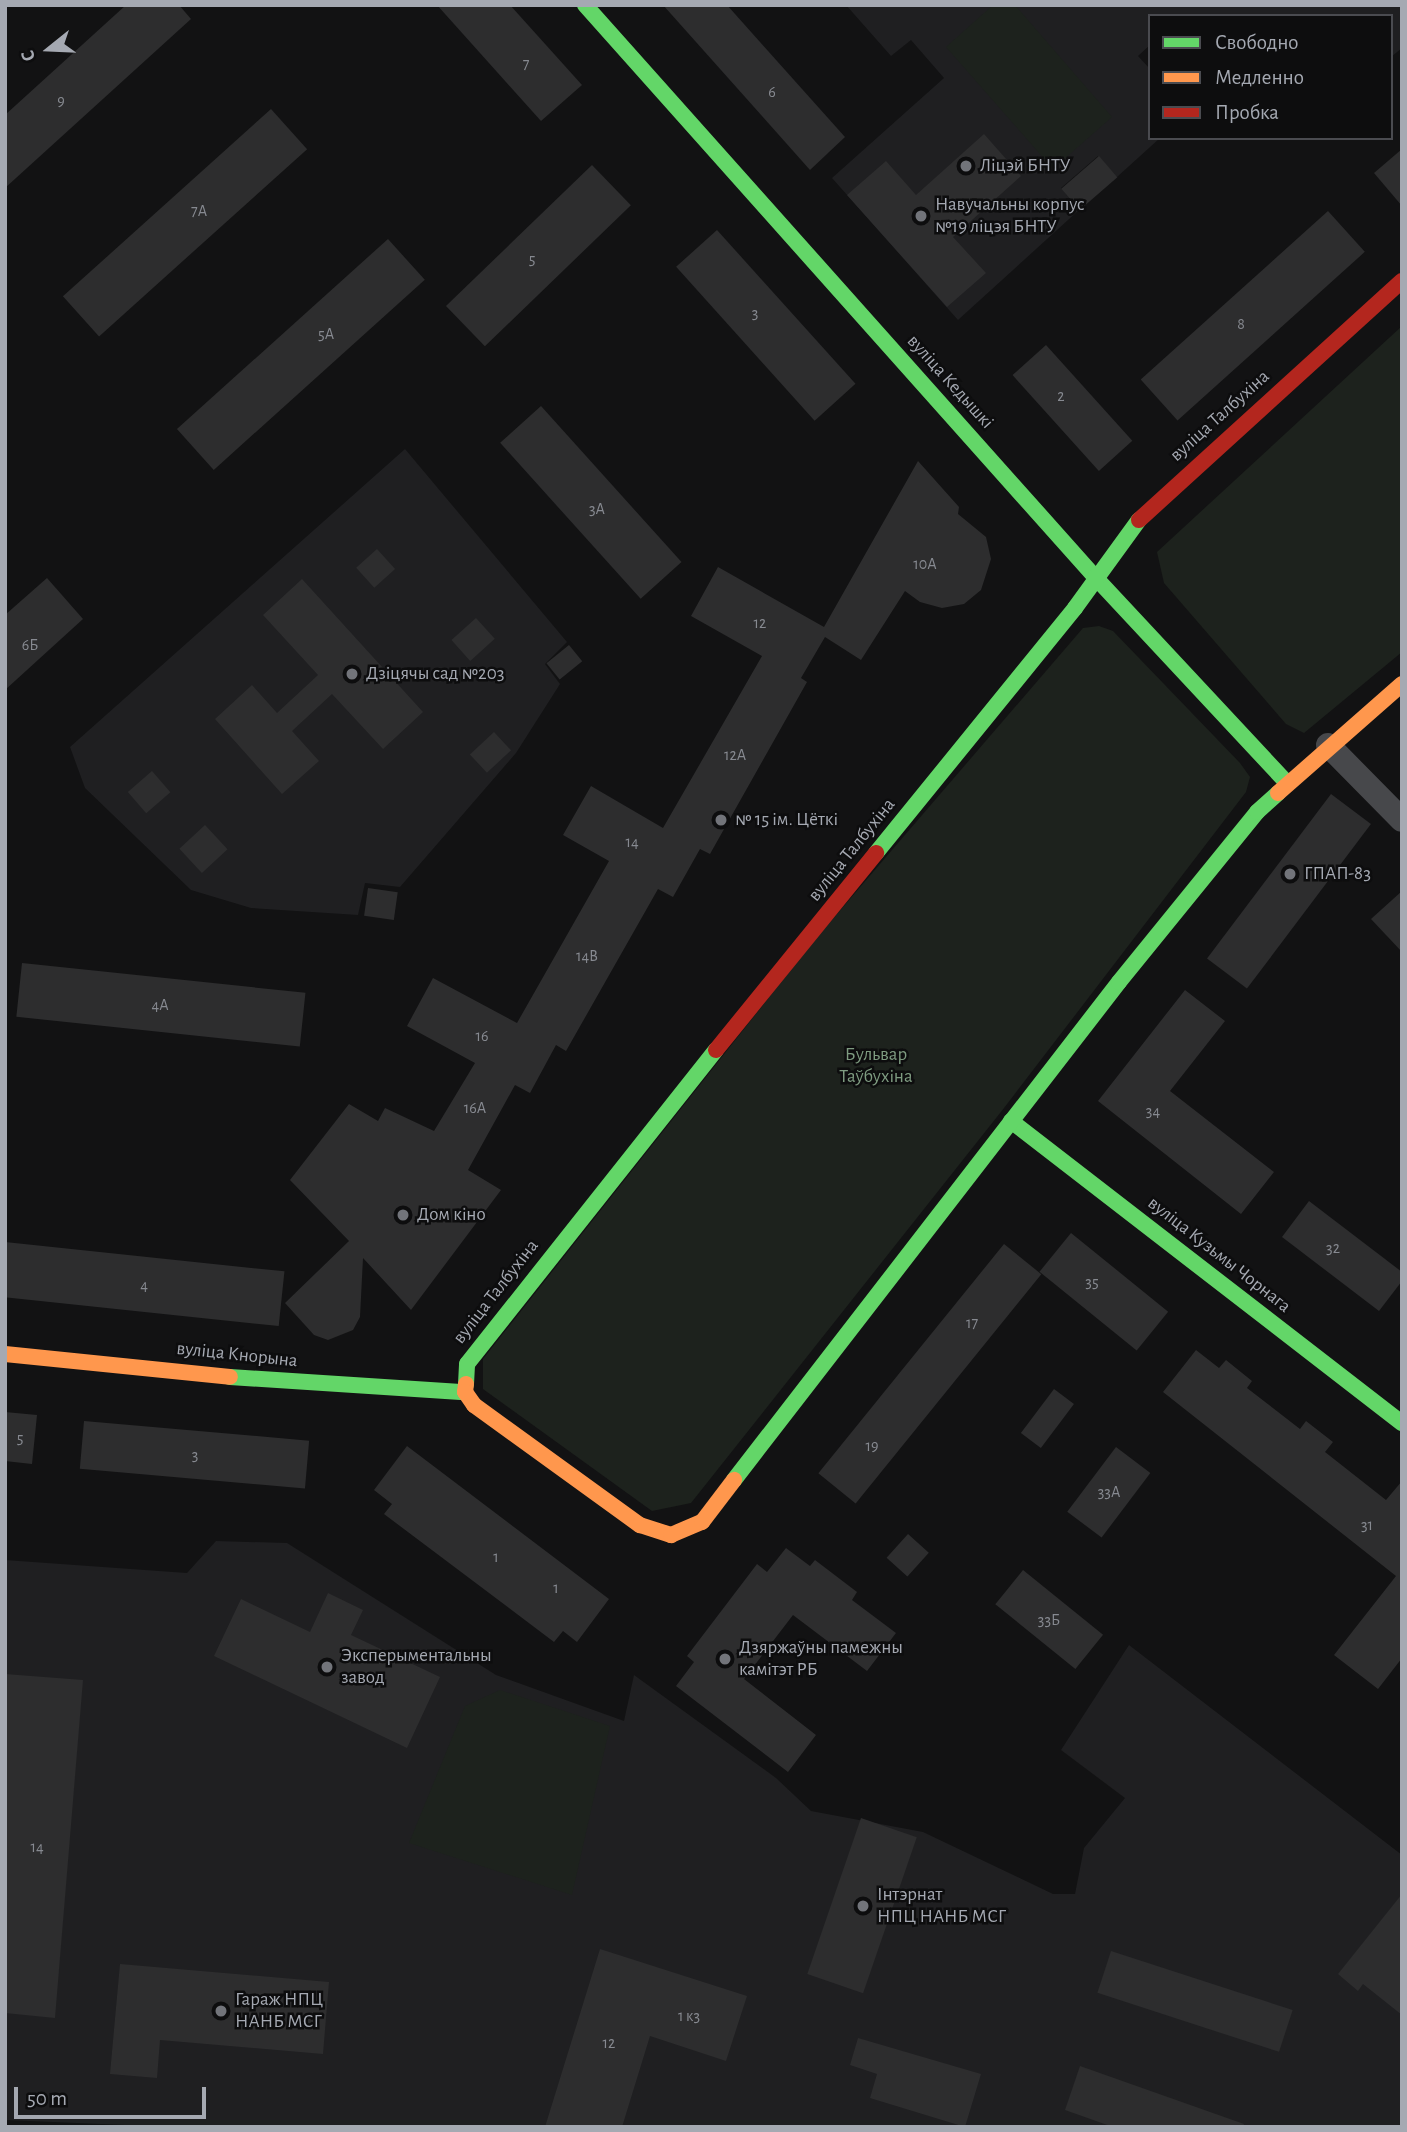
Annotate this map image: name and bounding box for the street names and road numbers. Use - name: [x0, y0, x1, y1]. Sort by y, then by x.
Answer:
- street label: вуліца Кедышкі: [902, 330, 998, 434]
- street label: вуліца Талбухіна: [1166, 365, 1274, 467]
- street label: вуліца Талбухіна: [804, 794, 900, 906]
- street label: вуліца Кузьмы Чорнага: [1143, 1192, 1295, 1318]
- street label: вуліца Талбухіна: [448, 1235, 544, 1349]
- street label: вуліца Кнорына: [175, 1337, 299, 1373]

